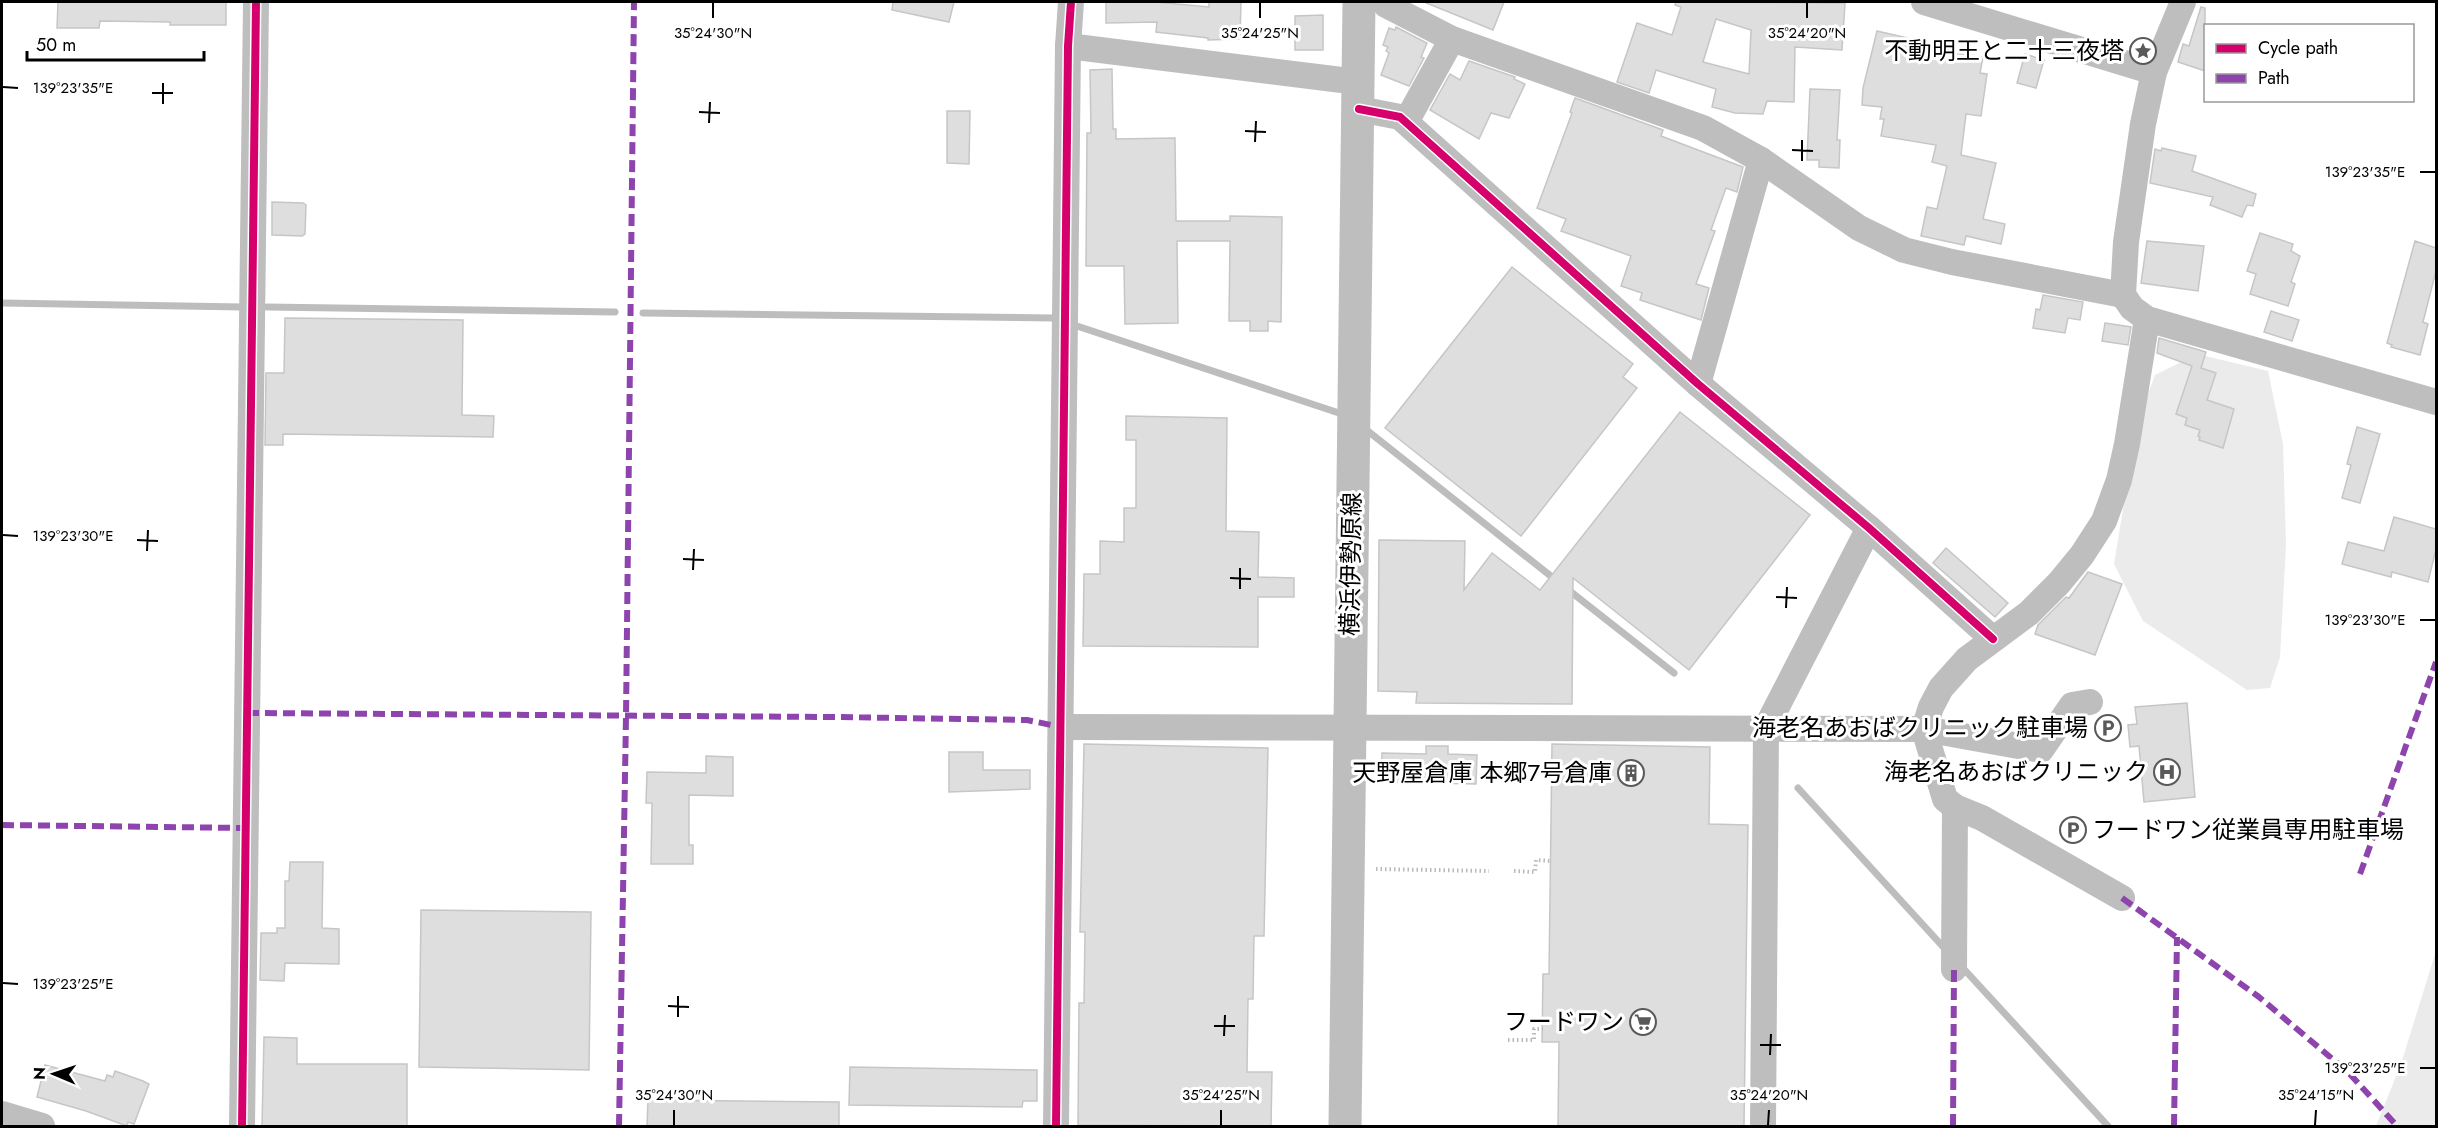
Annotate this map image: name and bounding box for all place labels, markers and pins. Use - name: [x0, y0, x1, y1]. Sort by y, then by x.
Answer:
- place label: 不動明王と二十三夜塔: [1884, 33, 2124, 68]
- place icon: 不動明王と二十三夜塔: [2128, 36, 2158, 66]
- place label: 海老名あおばクリニック駐車場: [1752, 710, 2088, 745]
- parking icon: 海老名あおばクリニック駐車場: [2093, 713, 2123, 743]
- place label: 海老名あおばクリニック: [1884, 754, 2148, 789]
- place label: 天野屋倉庫 本郷7号倉庫: [1352, 755, 1612, 790]
- hospital icon: 海老名あおばクリニック: [2152, 757, 2182, 787]
- building icon: 天野屋倉庫 本郷7号倉庫: [1616, 758, 1646, 788]
- place label: フードワン従業員専用駐車場: [2092, 812, 2404, 847]
- parking icon: フードワン従業員専用駐車場: [2058, 815, 2088, 845]
- place label: フードワン: [1504, 1004, 1624, 1039]
- supermarket icon: フードワン: [1628, 1007, 1658, 1037]

